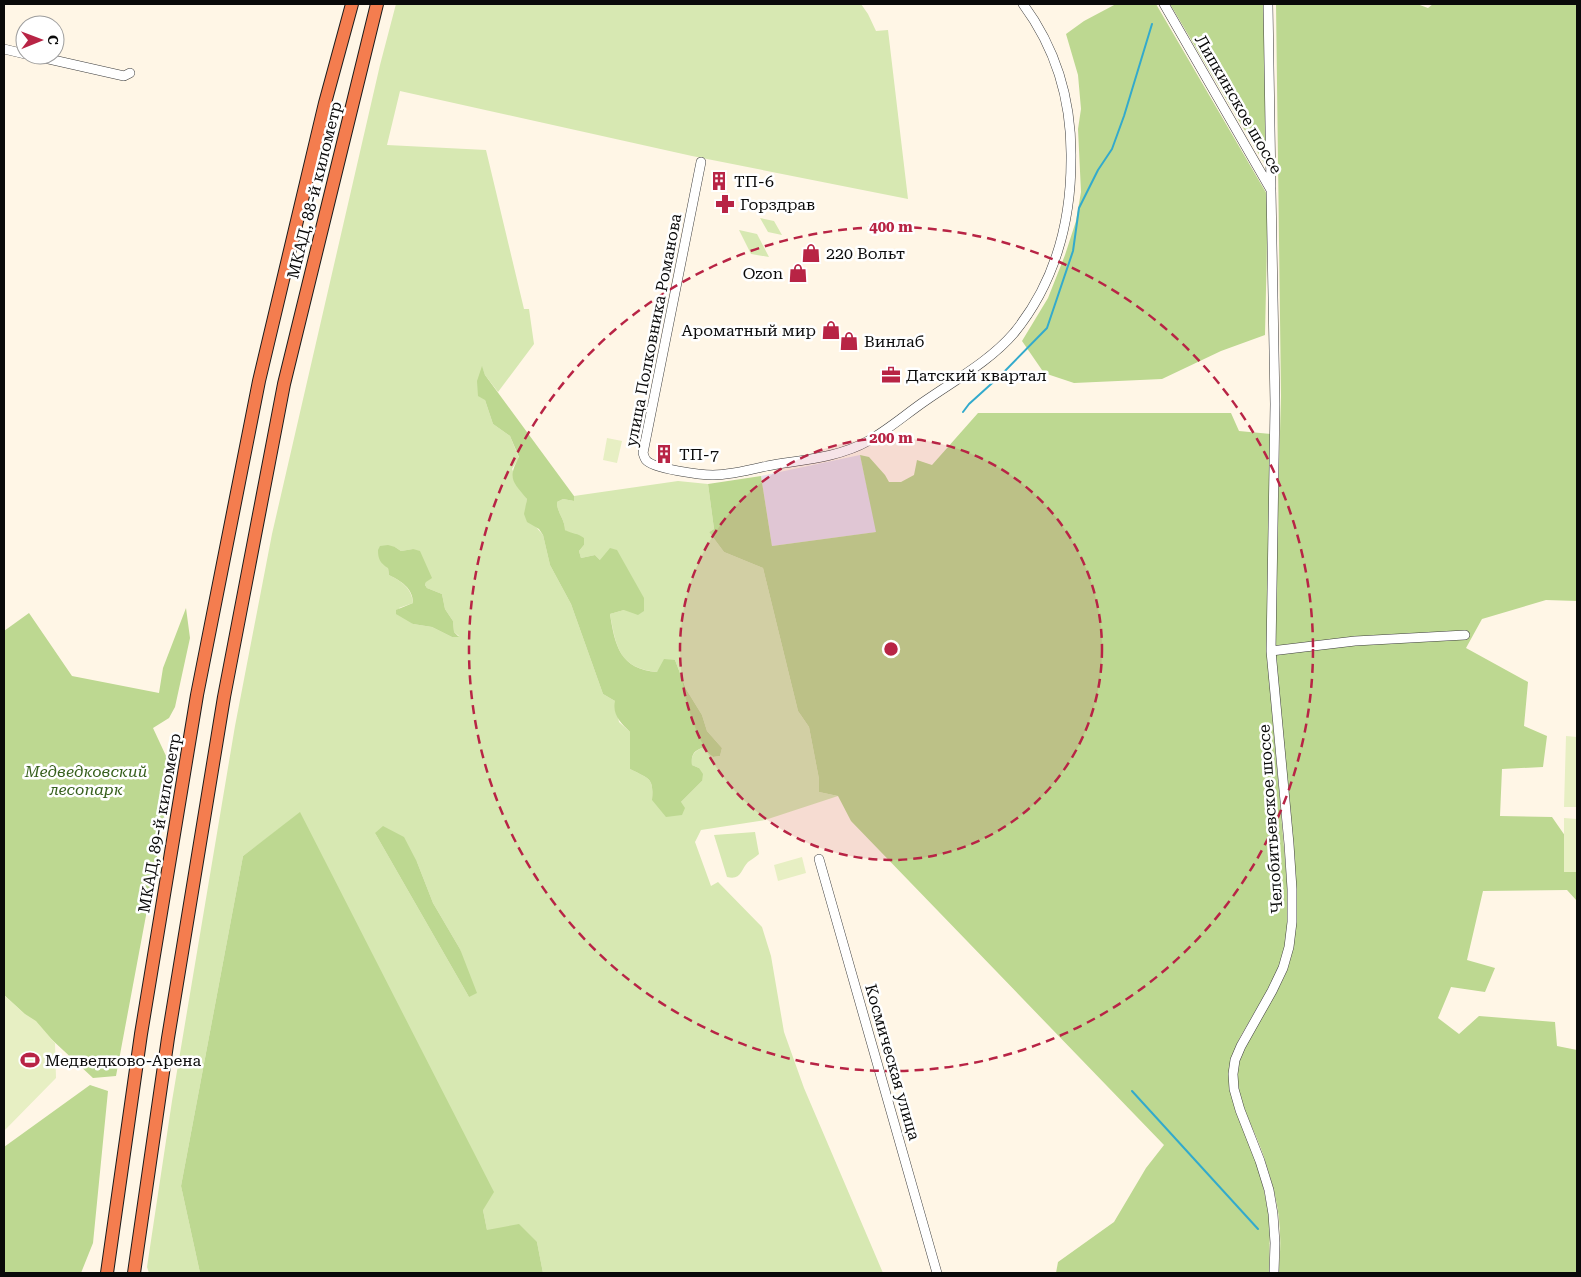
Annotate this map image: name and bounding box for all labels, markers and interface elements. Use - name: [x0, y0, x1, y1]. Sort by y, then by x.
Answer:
- north arrow: [15, 15, 65, 65]
- street label: Липкинское шоссе: [1191, 31, 1286, 177]
- text: С: [45, 35, 61, 45]
- street label: МКАД, 88-й километр: [283, 99, 346, 281]
- building icon: ТП-6: [708, 170, 730, 192]
- place label: ТП-6: [734, 172, 774, 191]
- pharmacy icon: Горздрав: [714, 193, 736, 215]
- place label: Горздрав: [740, 195, 815, 214]
- street label: улица Полковника Романова: [622, 212, 686, 448]
- text: 400 m: [869, 218, 913, 236]
- shop icon: 220 Вольт: [800, 242, 822, 264]
- place label: 220 Вольт: [826, 244, 905, 263]
- shop icon: Ozon: [787, 262, 809, 284]
- place label: Ozon: [743, 264, 783, 283]
- shop icon: Ароматный мир: [820, 319, 842, 341]
- place label: Ароматный мир: [682, 321, 816, 340]
- shop icon: Винлаб: [838, 330, 860, 352]
- place label: Винлаб: [864, 332, 925, 351]
- office icon: Датский квартал: [880, 364, 902, 386]
- place label: Датский квартал: [906, 366, 1047, 385]
- text: 200 m: [869, 429, 913, 447]
- building icon: ТП-7: [653, 443, 675, 465]
- place label: ТП-7: [679, 445, 719, 464]
- centre of rings: [882, 640, 900, 658]
- street label: Челобитьевское шоссе: [1254, 723, 1287, 914]
- street label: МКАД, 89-й километр: [134, 732, 185, 914]
- park label: Медведковский лесопарк: [24, 762, 148, 799]
- street label: Космическая улица: [861, 982, 924, 1143]
- sports icon: Медведково-Арена: [19, 1049, 41, 1071]
- place label: Медведково-Арена: [45, 1051, 202, 1070]

